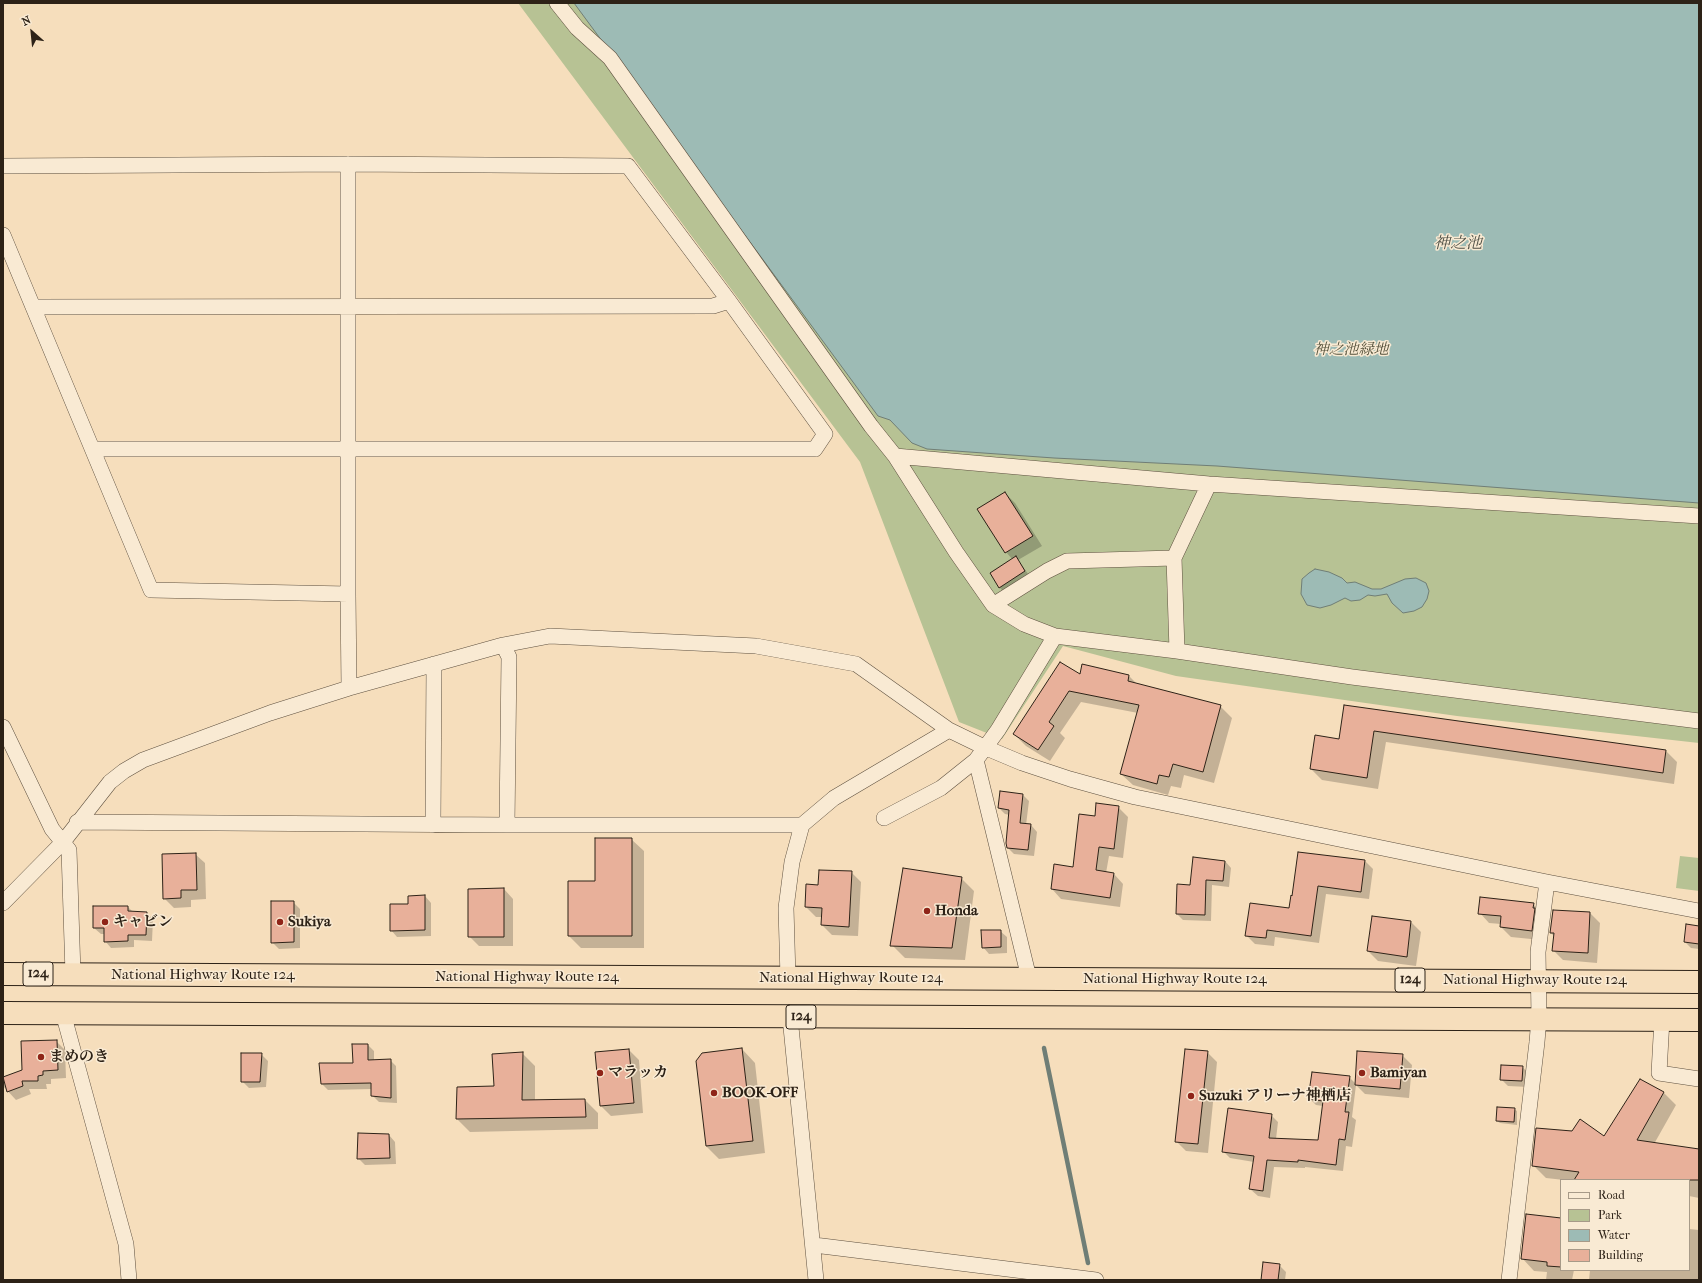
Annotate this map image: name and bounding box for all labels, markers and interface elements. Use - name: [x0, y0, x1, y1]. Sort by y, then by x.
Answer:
- north arrow: [12, 12, 52, 52]
- text: N: [20, 13, 33, 29]
- water label: 神之池: [1434, 234, 1482, 254]
- park label: 神之池緑地: [1314, 341, 1388, 359]
- place label: Honda: [935, 902, 978, 920]
- marker: Honda: [922, 906, 932, 916]
- place label: キャビン: [113, 913, 173, 931]
- place label: Sukiya: [288, 913, 331, 931]
- marker: キャビン: [100, 917, 110, 927]
- marker: Sukiya: [275, 917, 285, 927]
- road number: 124: [23, 962, 53, 986]
- street label: National Highway Route 124: [111, 966, 295, 984]
- street label: National Highway Route 124: [435, 968, 619, 986]
- road number: 124: [1395, 968, 1425, 992]
- street label: National Highway Route 124: [759, 969, 943, 987]
- street label: National Highway Route 124: [1083, 970, 1267, 988]
- street label: National Highway Route 124: [1443, 971, 1627, 989]
- road number: 124: [786, 1005, 816, 1029]
- place label: まめのき: [49, 1048, 109, 1066]
- marker: まめのき: [36, 1052, 46, 1062]
- place label: マラッカ: [608, 1064, 668, 1082]
- place label: Bamiyan: [1370, 1064, 1427, 1082]
- marker: マラッカ: [595, 1068, 605, 1078]
- marker: Bamiyan: [1357, 1068, 1367, 1078]
- place label: BOOK-OFF: [722, 1084, 798, 1102]
- place label: Suzuki アリーナ神栖店: [1199, 1087, 1351, 1105]
- marker: BOOK-OFF: [709, 1088, 719, 1098]
- marker: Suzuki アリーナ神栖店: [1186, 1091, 1196, 1101]
- legend: [1560, 1179, 1690, 1271]
- text: Road: [1598, 1188, 1625, 1202]
- text: Park: [1598, 1208, 1622, 1222]
- text: Water: [1598, 1228, 1630, 1242]
- text: Building: [1598, 1248, 1643, 1262]

